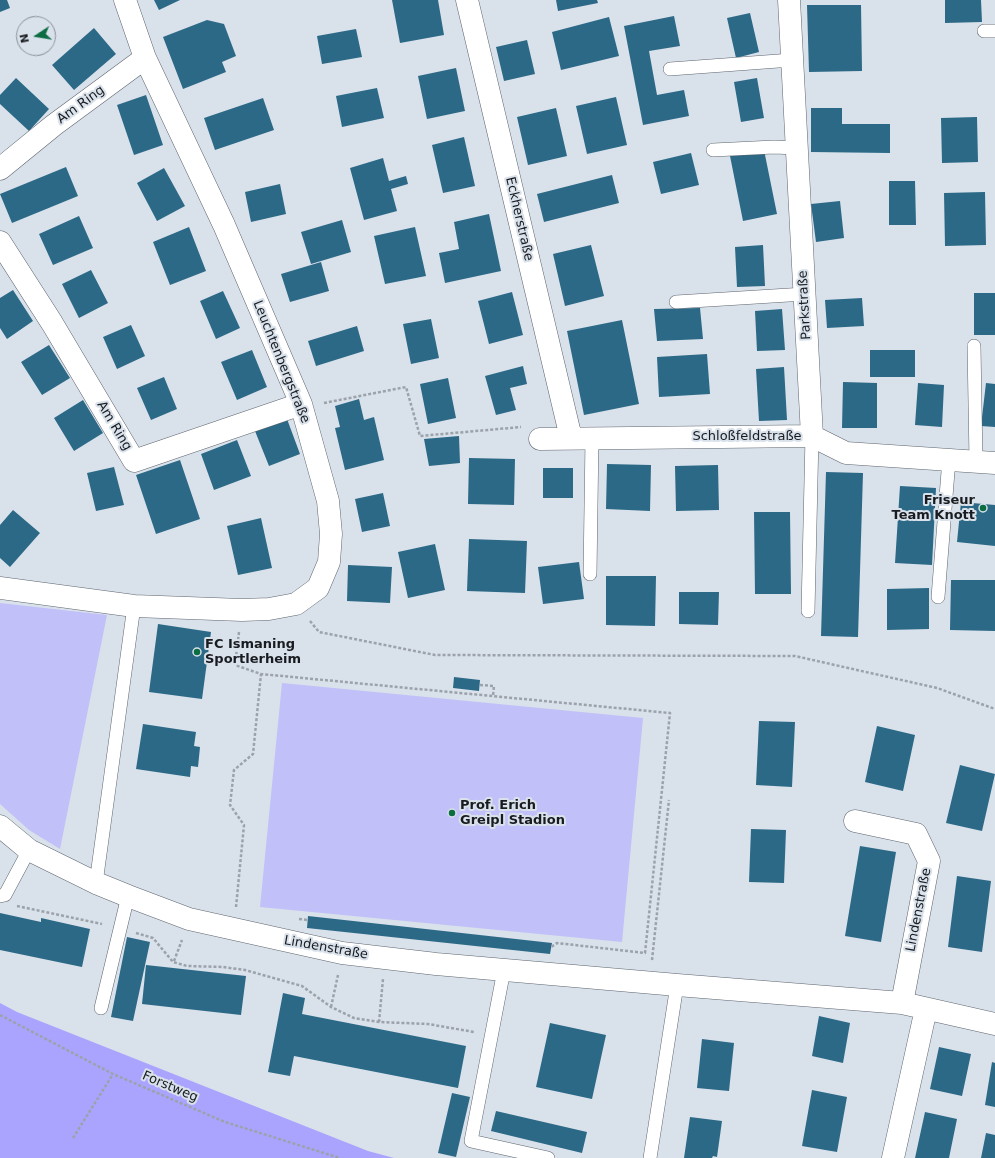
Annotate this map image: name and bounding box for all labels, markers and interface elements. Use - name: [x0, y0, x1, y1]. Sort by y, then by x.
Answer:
- north arrow: [16, 16, 56, 56]
- text: N: [17, 33, 32, 44]
- street label: Am Ring: [54, 83, 108, 127]
- street label: Eckherstraße: [502, 175, 536, 263]
- street label: Parkstraße: [795, 270, 815, 340]
- street label: Leuchtenbergstraße: [249, 298, 313, 426]
- street label: Am Ring: [93, 398, 135, 454]
- street label: Schloßfeldstraße: [692, 429, 802, 445]
- place label: Friseur Team Knott: [892, 493, 975, 524]
- marker: Friseur Team Knott: [978, 503, 988, 513]
- place label: FC Ismaning Sportlerheim: [205, 637, 301, 668]
- marker: FC Ismaning Sportlerheim: [192, 647, 202, 657]
- place label: Prof. Erich Greipl Stadion: [460, 798, 565, 829]
- marker: Prof. Erich Greipl Stadion: [447, 808, 457, 818]
- street label: Lindenstraße: [903, 867, 935, 953]
- street label: Lindenstraße: [283, 933, 369, 963]
- street label: Forstweg: [140, 1068, 200, 1106]

